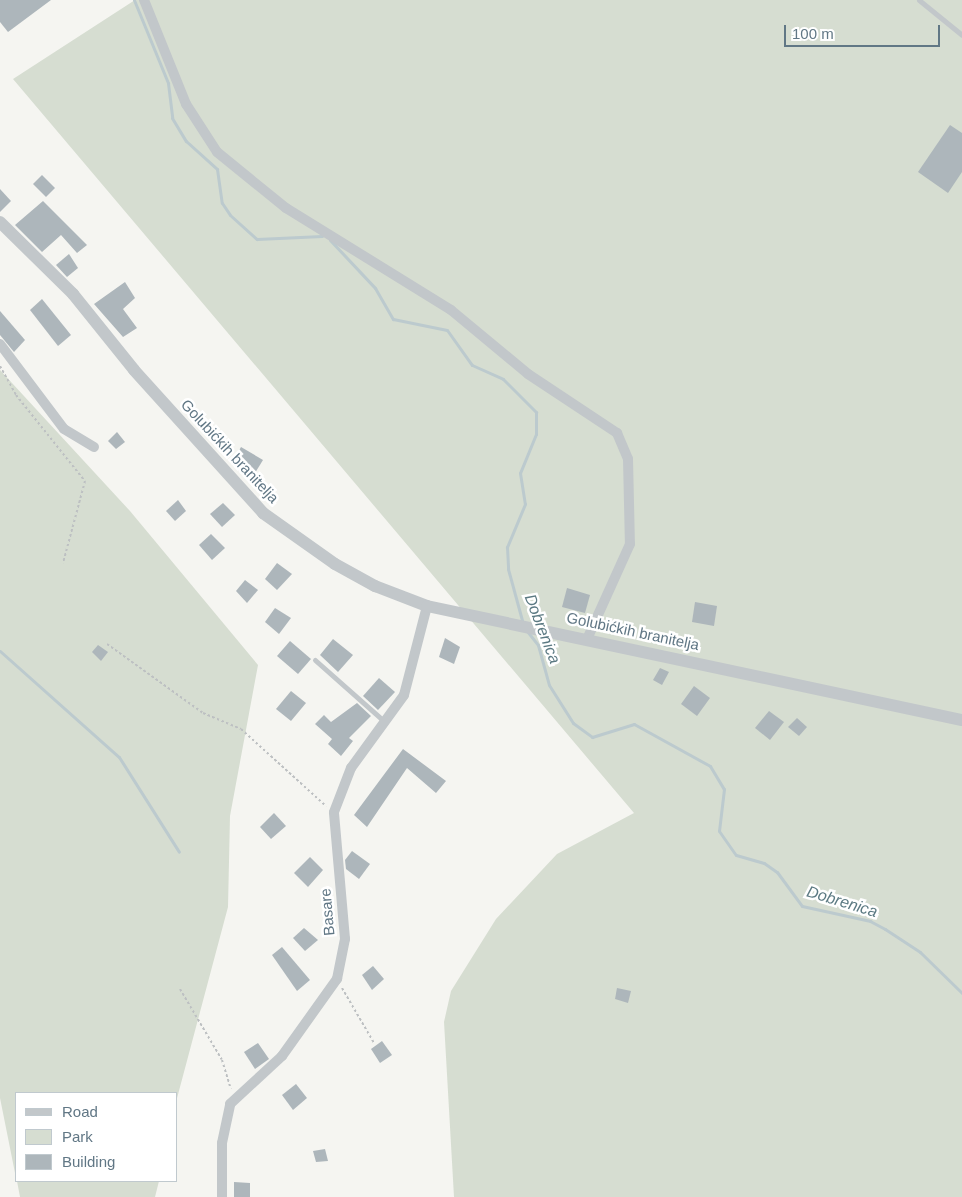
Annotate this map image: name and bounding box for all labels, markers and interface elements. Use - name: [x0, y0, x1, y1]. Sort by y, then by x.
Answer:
- scale bar: [787, 15, 943, 47]
- text: 100 m: [792, 25, 834, 42]
- street label: Golubićkih branitelja: [177, 395, 283, 507]
- water label: Dobrenica: [520, 592, 564, 666]
- street label: Golubićkih branitelja: [565, 608, 701, 654]
- water label: Dobrenica: [804, 882, 880, 922]
- street label: Basare: [316, 888, 338, 936]
- legend: [15, 1092, 178, 1182]
- text: Road: [62, 1103, 98, 1120]
- text: Park: [62, 1128, 93, 1145]
- text: Building: [62, 1153, 115, 1170]

